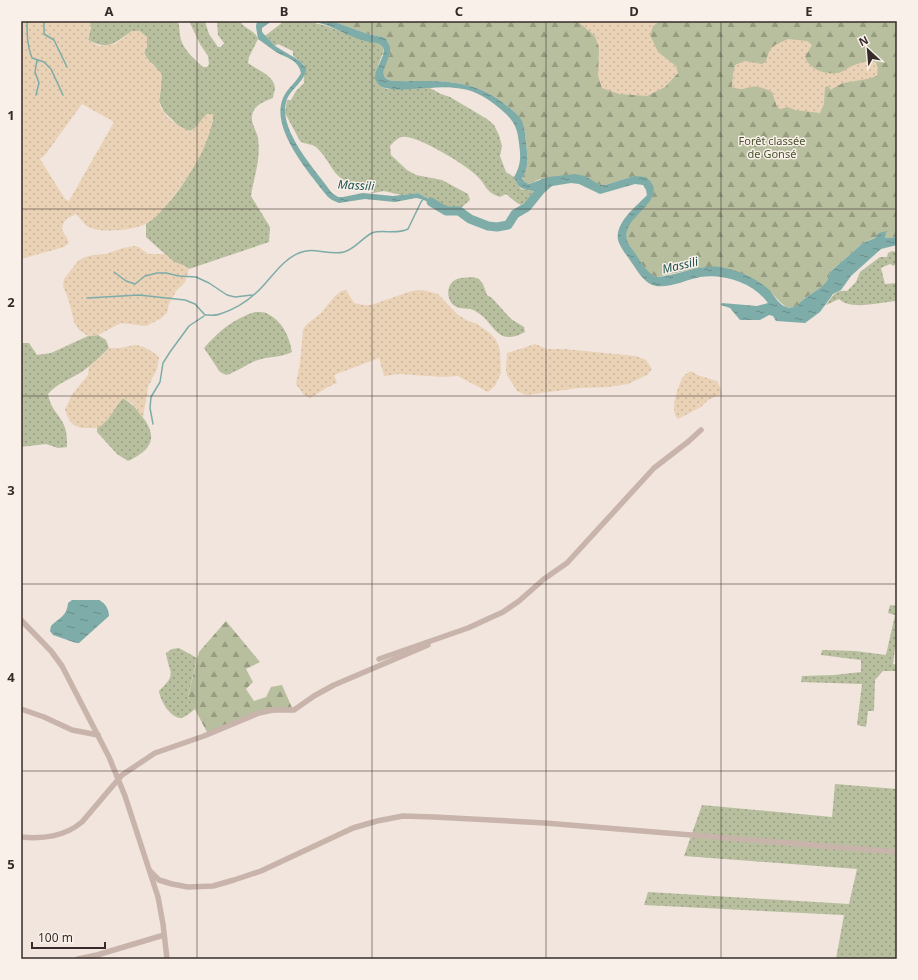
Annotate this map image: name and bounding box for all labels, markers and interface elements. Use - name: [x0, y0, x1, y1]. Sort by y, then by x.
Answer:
- text: A: [105, 2, 114, 20]
- text: B: [280, 2, 288, 20]
- text: C: [455, 2, 463, 20]
- text: D: [629, 2, 639, 20]
- text: E: [805, 2, 813, 20]
- north arrow: [848, 30, 888, 70]
- text: N: [856, 32, 871, 49]
- text: 1: [7, 106, 15, 124]
- park label: Forêt classée de Gonsé: [739, 133, 805, 161]
- water label: Massili: [337, 176, 376, 194]
- water label: Massili: [660, 252, 701, 277]
- text: 2: [7, 293, 15, 311]
- text: 3: [7, 481, 15, 499]
- text: 4: [7, 668, 15, 686]
- text: 5: [7, 855, 15, 873]
- scale bar: [32, 924, 105, 950]
- text: 100 m: [38, 929, 73, 946]

